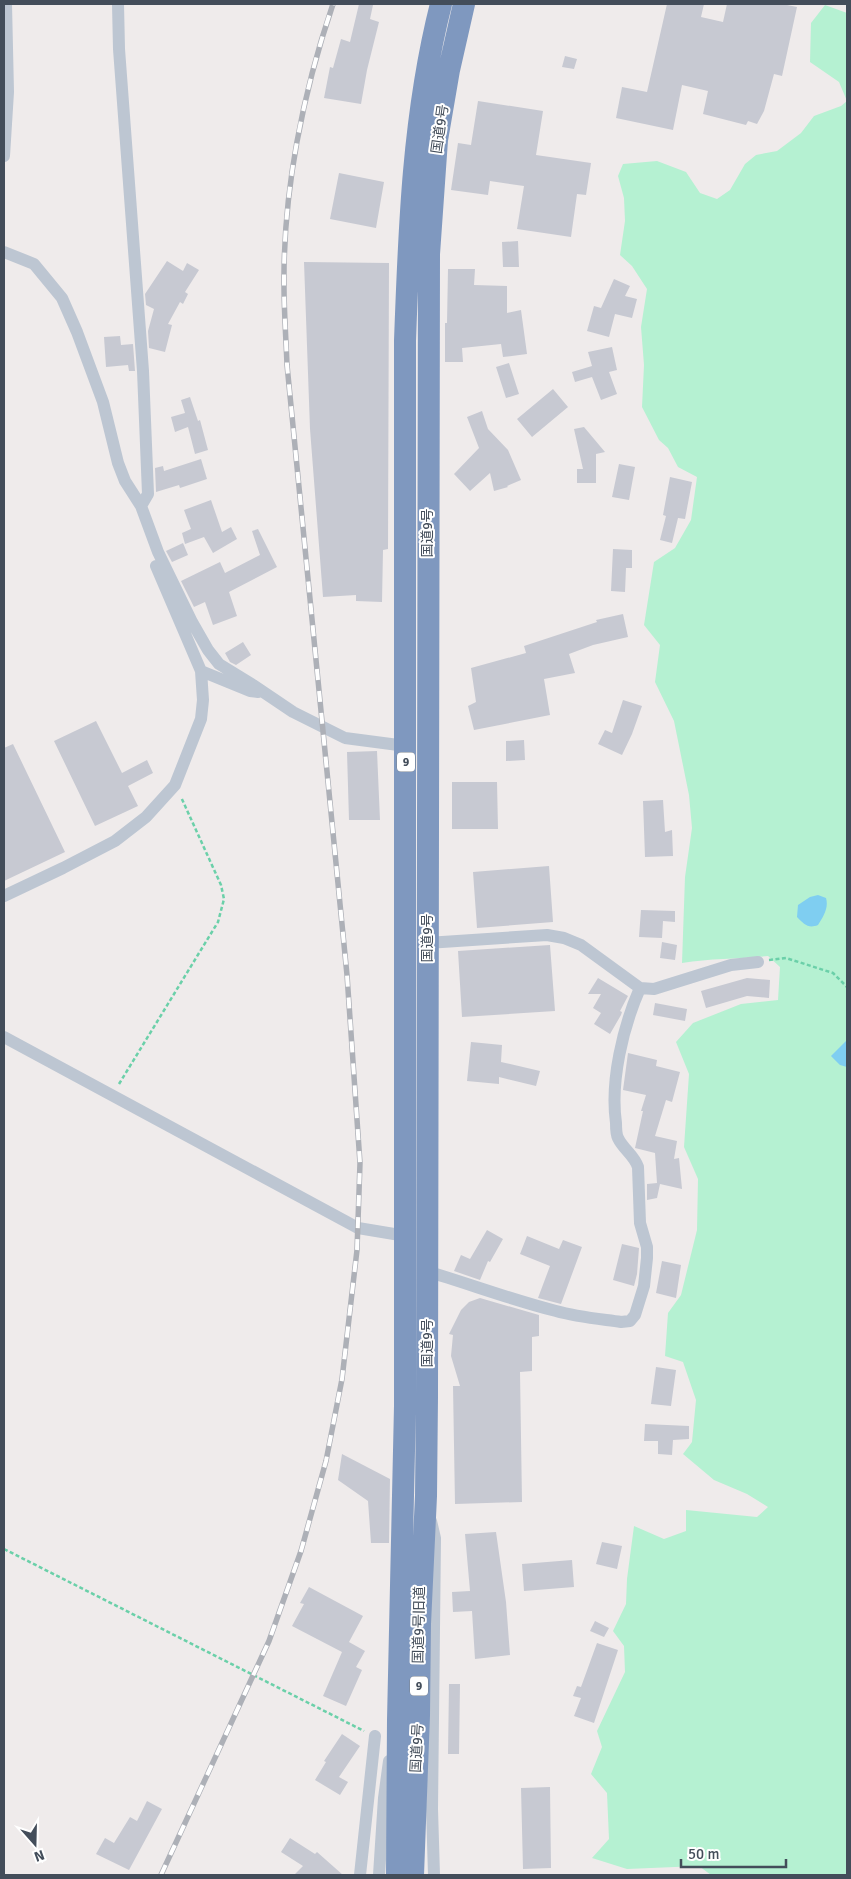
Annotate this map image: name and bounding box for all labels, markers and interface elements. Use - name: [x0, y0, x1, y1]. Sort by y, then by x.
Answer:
- street label: 国道9号: [428, 103, 452, 155]
- street label: 国道9号: [419, 508, 436, 558]
- road number: 9: [397, 752, 415, 772]
- street label: 国道9号: [419, 913, 436, 963]
- street label: 国道9号: [419, 1318, 436, 1368]
- street label: 国道9号旧道: [410, 1586, 428, 1664]
- road number: 9: [410, 1676, 428, 1695]
- street label: 国道9号: [407, 1723, 427, 1773]
- north arrow: [10, 1819, 60, 1869]
- scale bar: [681, 1836, 786, 1868]
- text: 50 m: [688, 1845, 719, 1863]
- text: N: [32, 1846, 47, 1865]

